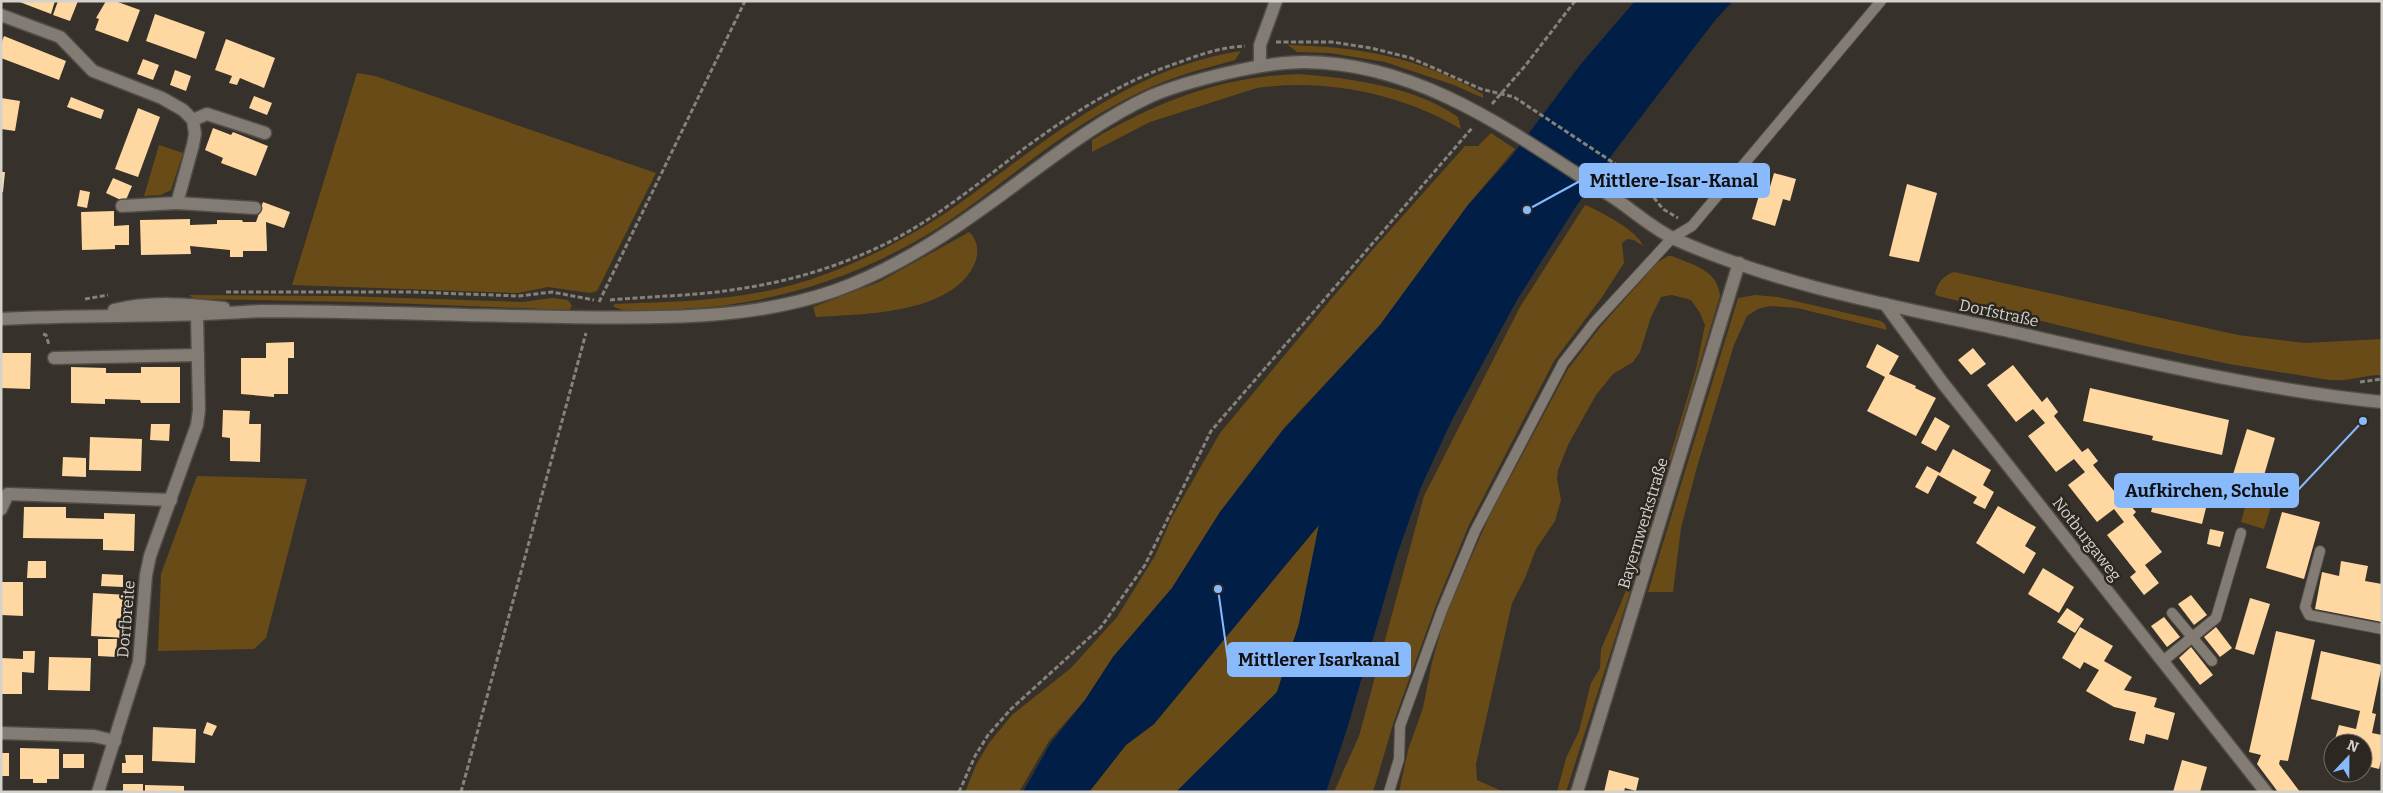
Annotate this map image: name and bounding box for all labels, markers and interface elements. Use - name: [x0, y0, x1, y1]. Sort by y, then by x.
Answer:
- callout: Mittlere-Isar-Kanal: [1580, 164, 1769, 197]
- text: Mittlere-Isar-Kanal: [1590, 170, 1759, 192]
- street label: Dorfstraße: [1958, 295, 2040, 331]
- street label: Bayernwerkstraße: [1614, 455, 1672, 591]
- callout: Aufkirchen, Schule: [2115, 474, 2298, 507]
- text: Aufkirchen, Schule: [2125, 480, 2289, 502]
- street label: Notburgaweg: [2049, 494, 2125, 584]
- street label: Dorfbreite: [113, 579, 139, 659]
- callout: Mittlerer Isarkanal: [1228, 643, 1410, 676]
- text: Mittlerer Isarkanal: [1238, 649, 1400, 671]
- north arrow: [2323, 733, 2373, 783]
- text: N: [2344, 737, 2361, 756]

